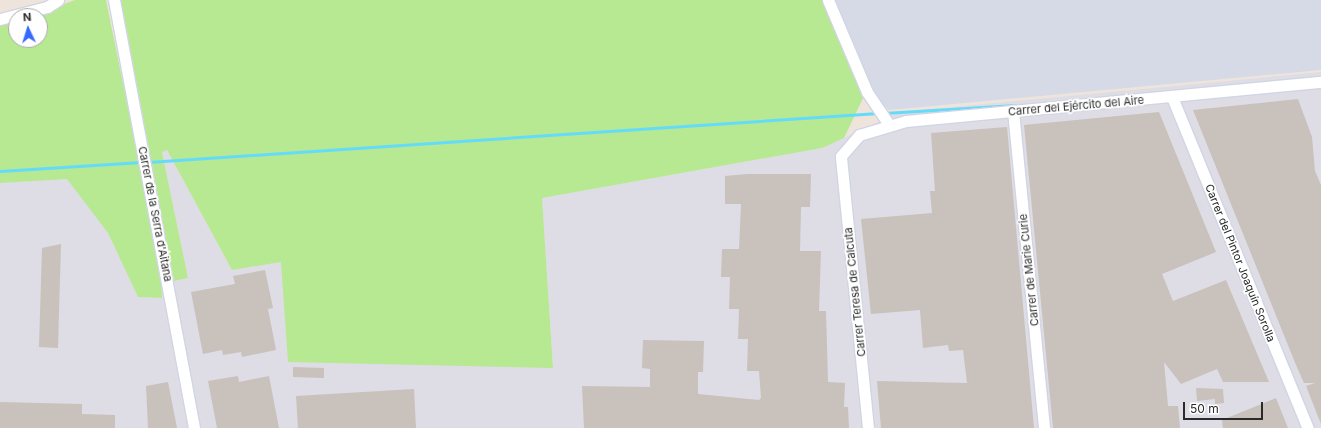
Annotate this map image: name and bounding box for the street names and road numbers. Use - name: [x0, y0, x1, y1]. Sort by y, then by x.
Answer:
- street label: Carrer del Ejército del Aire: [1007, 93, 1145, 119]
- street label: Carrer de la Serra d'Aitana: [135, 145, 175, 283]
- street label: Carrer del Pintor Joaquín Sorolla: [1202, 182, 1278, 344]
- street label: Carrer de Marie Curie: [1017, 213, 1041, 327]
- street label: Carrer Teresa de Calcuta: [842, 227, 868, 357]

